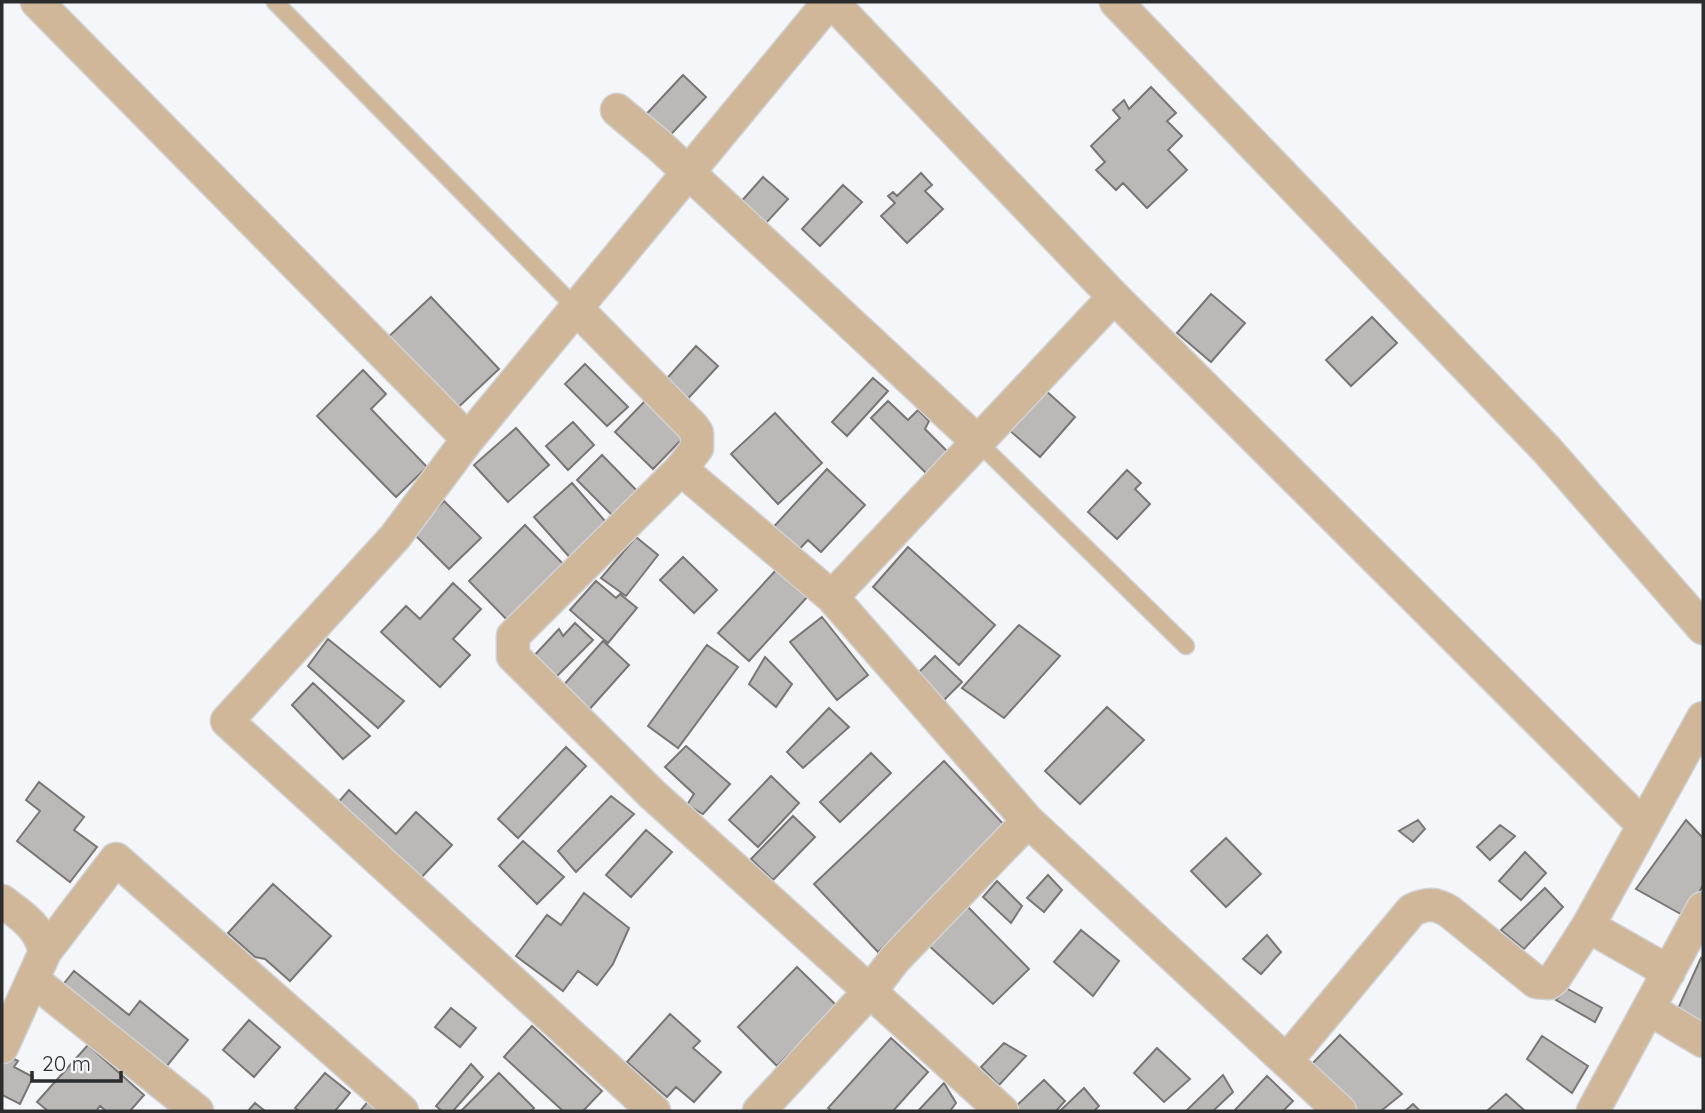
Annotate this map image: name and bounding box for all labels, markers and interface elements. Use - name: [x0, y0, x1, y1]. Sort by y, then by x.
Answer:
- scale bar: [32, 1040, 121, 1084]
- text: 20 m: [42, 1050, 91, 1076]

